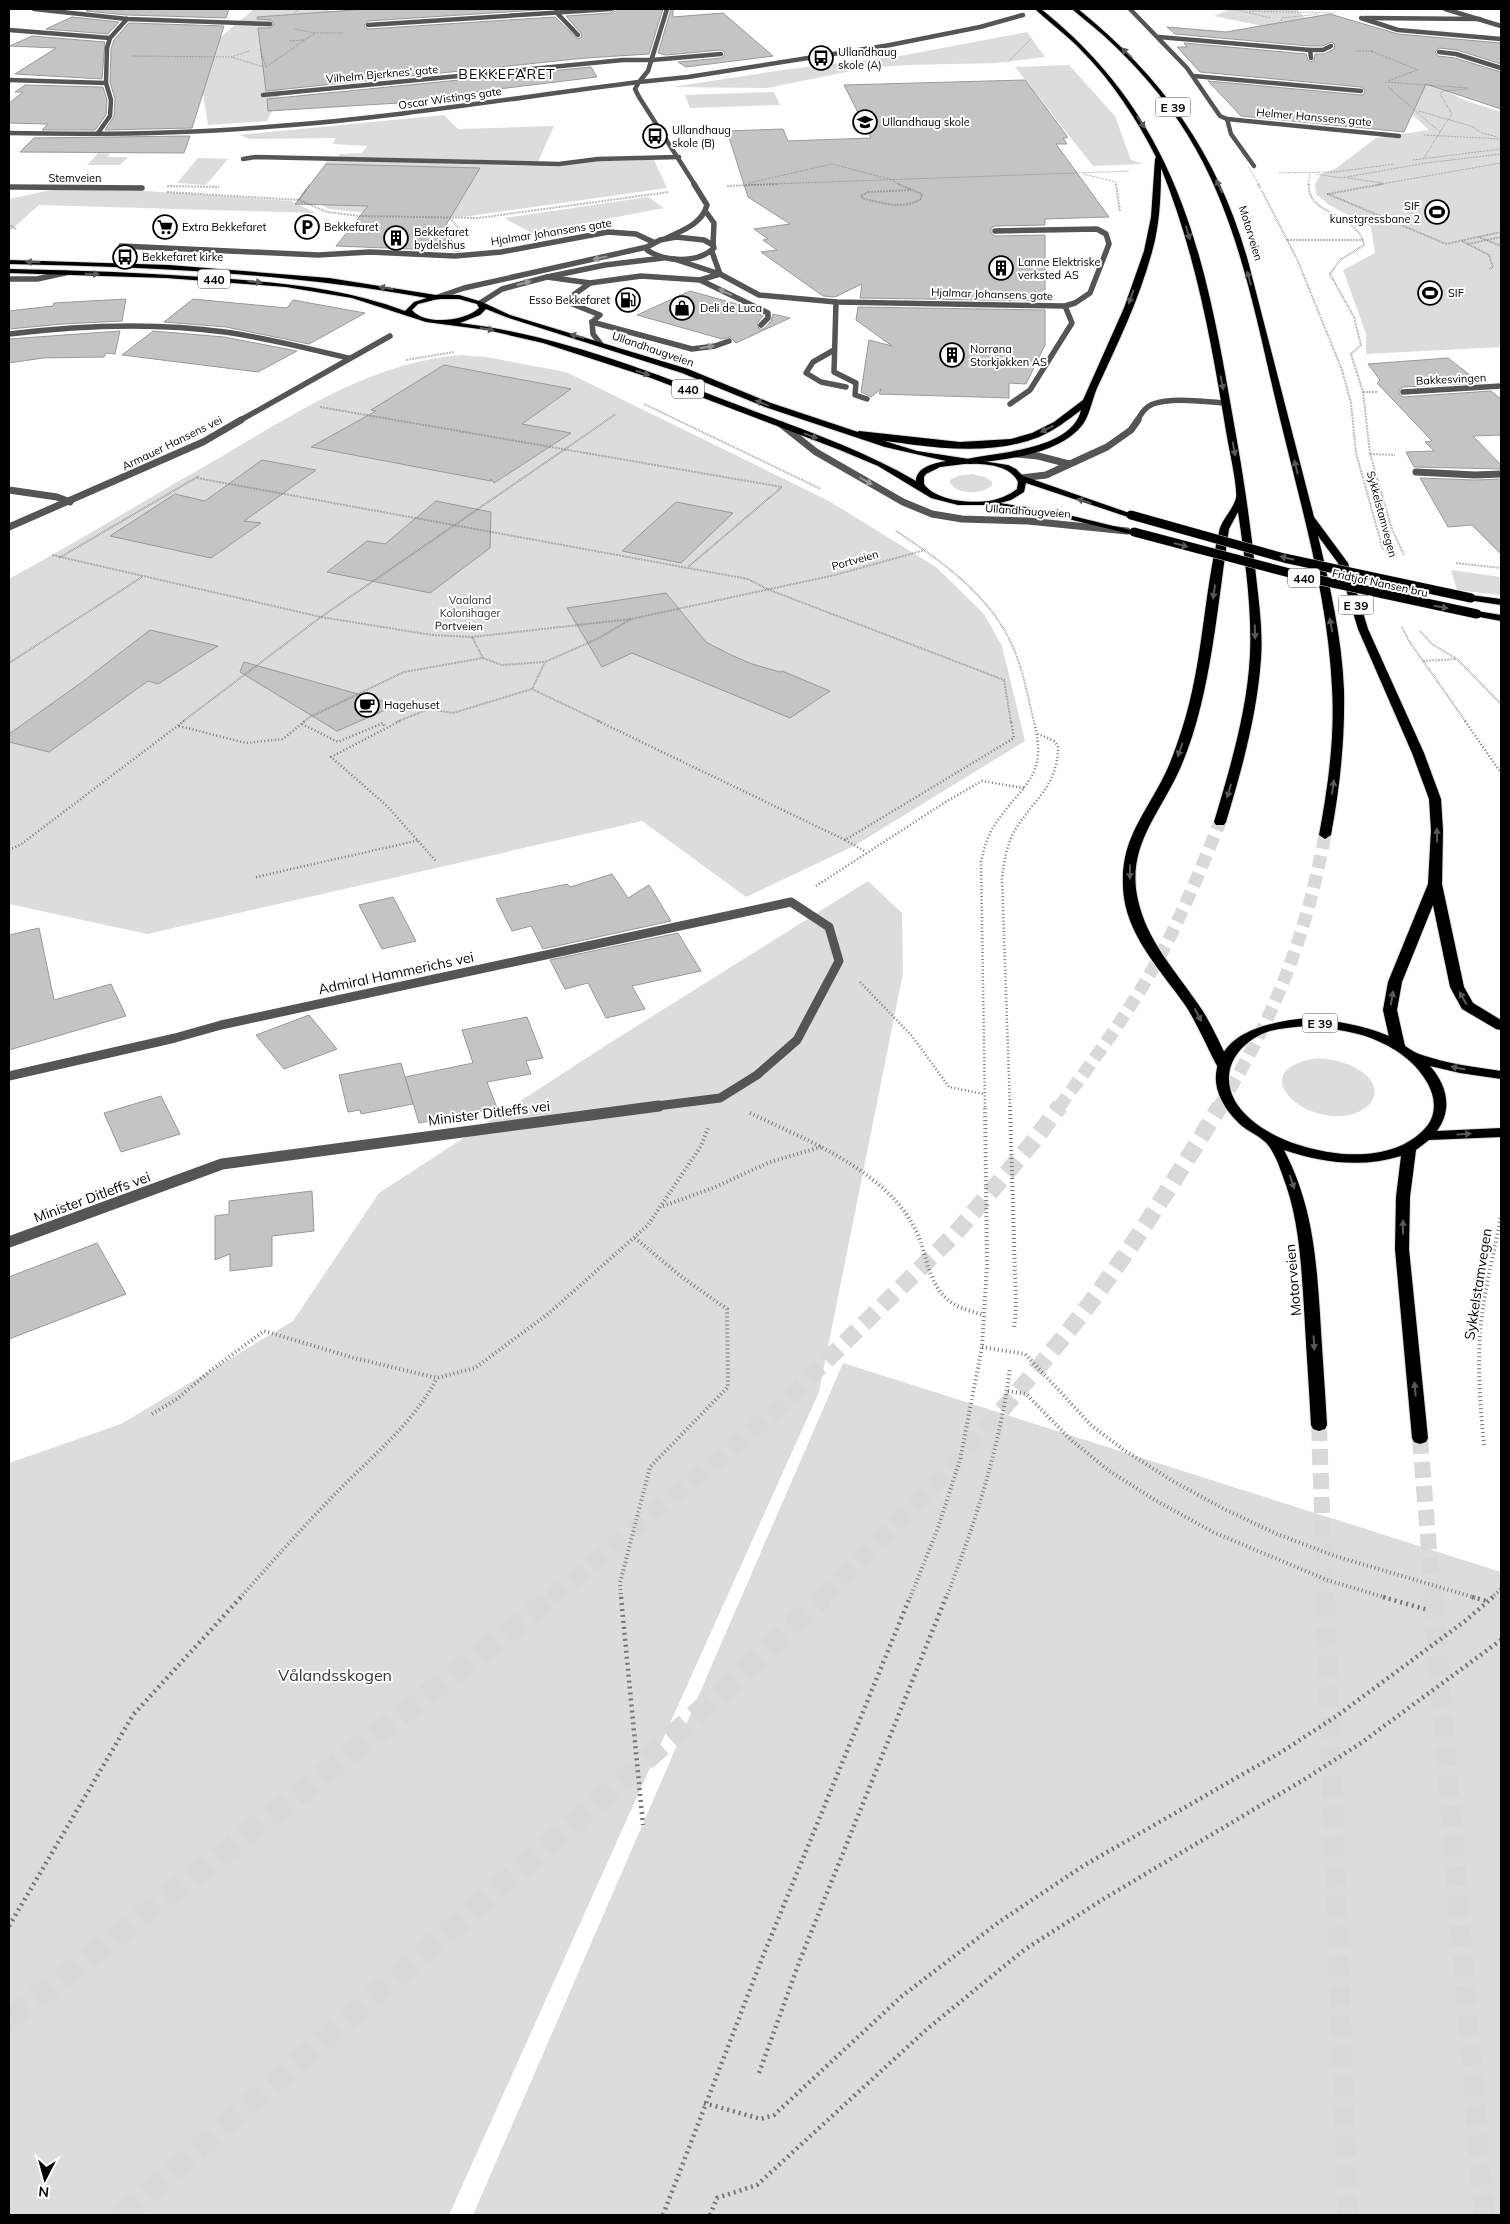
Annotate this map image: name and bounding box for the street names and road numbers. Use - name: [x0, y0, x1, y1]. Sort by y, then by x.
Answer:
- street label: Vilhelm Bjerknes' gate: [325, 62, 439, 86]
- street label: Oscar Wistings gate: [398, 84, 502, 112]
- road number: E 39: [1156, 98, 1190, 116]
- street label: Helmer Hanssens gate: [1256, 105, 1372, 129]
- street label: Stemveien: [48, 171, 102, 185]
- street label: Motorveien: [1236, 204, 1266, 262]
- street label: Hjalmar Johansens gate: [490, 216, 612, 248]
- road number: 440: [198, 270, 230, 288]
- street label: Hjalmar Johansens gate: [931, 285, 1053, 303]
- street label: Ullandhaugveien: [610, 328, 696, 370]
- street label: Bakkesvingen: [1415, 370, 1487, 388]
- road number: 440: [672, 379, 704, 398]
- street label: Armauer Hansens vei: [120, 413, 224, 473]
- street label: Sykkelstamvegen: [1364, 469, 1400, 559]
- street label: Ullandhaugveien: [985, 501, 1071, 521]
- street label: Portveien: [830, 547, 880, 573]
- street label: Fridtjof Nansen bru: [1331, 566, 1429, 600]
- road number: 440: [1288, 568, 1320, 588]
- road number: E 39: [1338, 596, 1374, 614]
- street label: Portveien: [435, 619, 483, 633]
- street label: Admiral Hammerichs vei: [317, 948, 475, 998]
- road number: E 39: [1302, 1014, 1338, 1032]
- street label: Minister Ditleffs vei: [427, 1097, 551, 1129]
- street label: Minister Ditleffs vei: [31, 1168, 153, 1226]
- street label: Sykkelstamvegen: [1460, 1227, 1496, 1341]
- street label: Motorveien: [1281, 1243, 1305, 1317]

